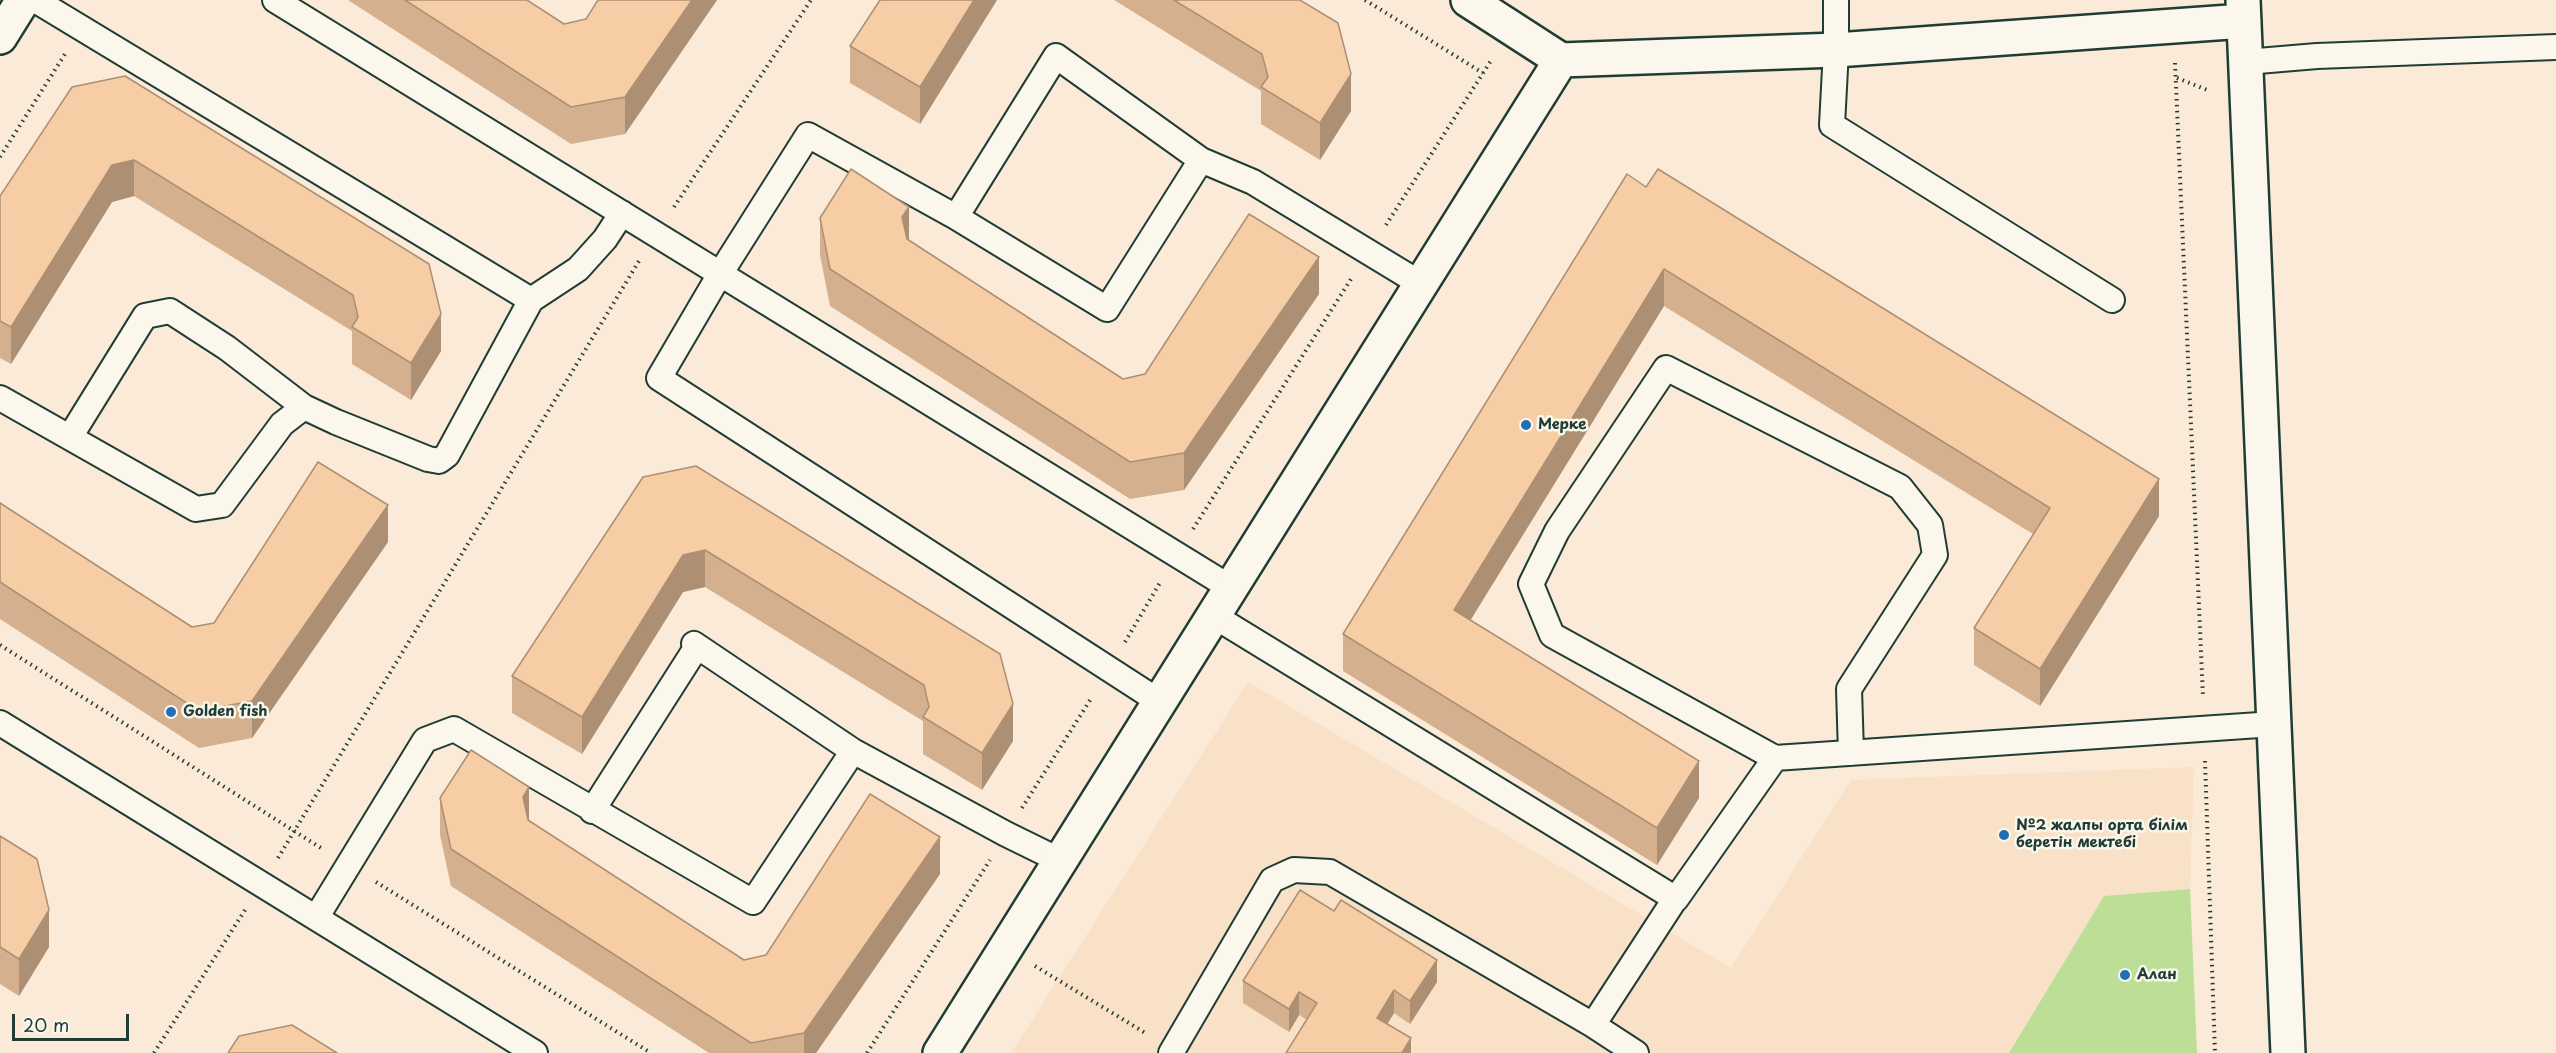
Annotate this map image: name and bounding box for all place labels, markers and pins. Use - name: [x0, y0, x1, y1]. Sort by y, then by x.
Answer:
- place label: Мерке: [1538, 416, 1587, 434]
- marker: Мерке: [1519, 418, 1533, 432]
- place label: Golden fish: [183, 703, 268, 721]
- marker: Golden fish: [164, 705, 178, 719]
- place label: №2 жалпы орта білім беретін мектебі: [2016, 817, 2188, 852]
- marker: №2 жалпы орта білім беретін мектебі: [1997, 828, 2011, 842]
- place label: Алан: [2137, 966, 2177, 984]
- marker: Алан: [2118, 968, 2132, 982]

